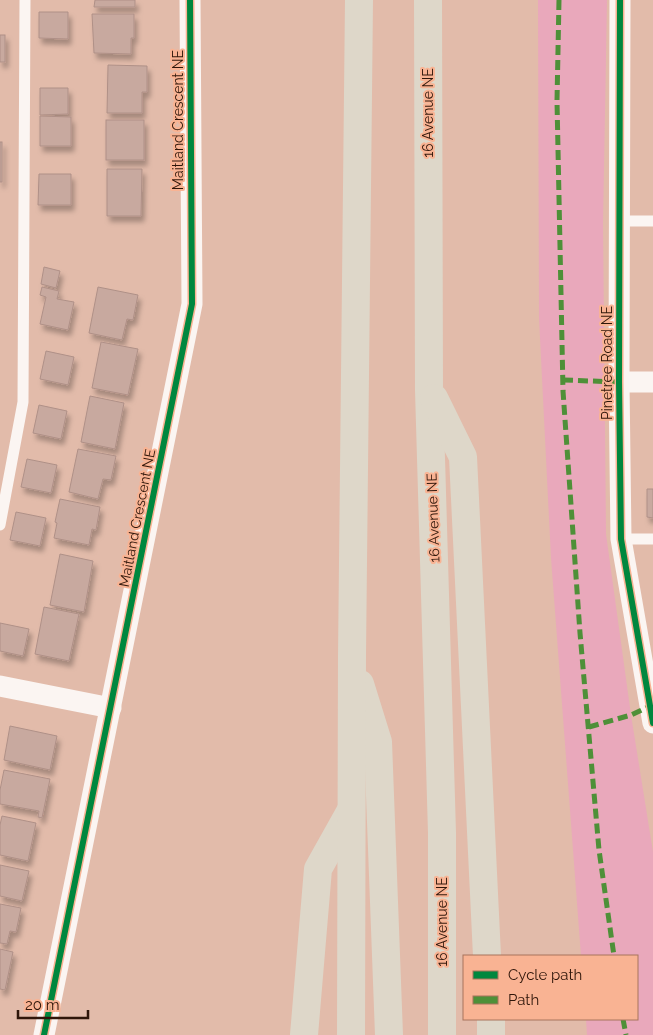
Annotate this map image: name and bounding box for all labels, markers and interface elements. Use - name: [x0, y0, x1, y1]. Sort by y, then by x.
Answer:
- street label: Maitland Crescent NE: [170, 50, 186, 190]
- street label: 16 Avenue NE: [420, 68, 436, 158]
- street label: Pinetree Road NE: [599, 306, 615, 420]
- street label: Maitland Crescent NE: [116, 448, 158, 588]
- street label: 16 Avenue NE: [423, 473, 443, 563]
- street label: 16 Avenue NE: [434, 877, 450, 967]
- legend: [463, 955, 638, 1020]
- text: Cycle path: [508, 966, 582, 984]
- scale bar: [18, 988, 88, 1020]
- text: Path: [508, 991, 539, 1009]
- text: 20 m: [25, 996, 60, 1014]

